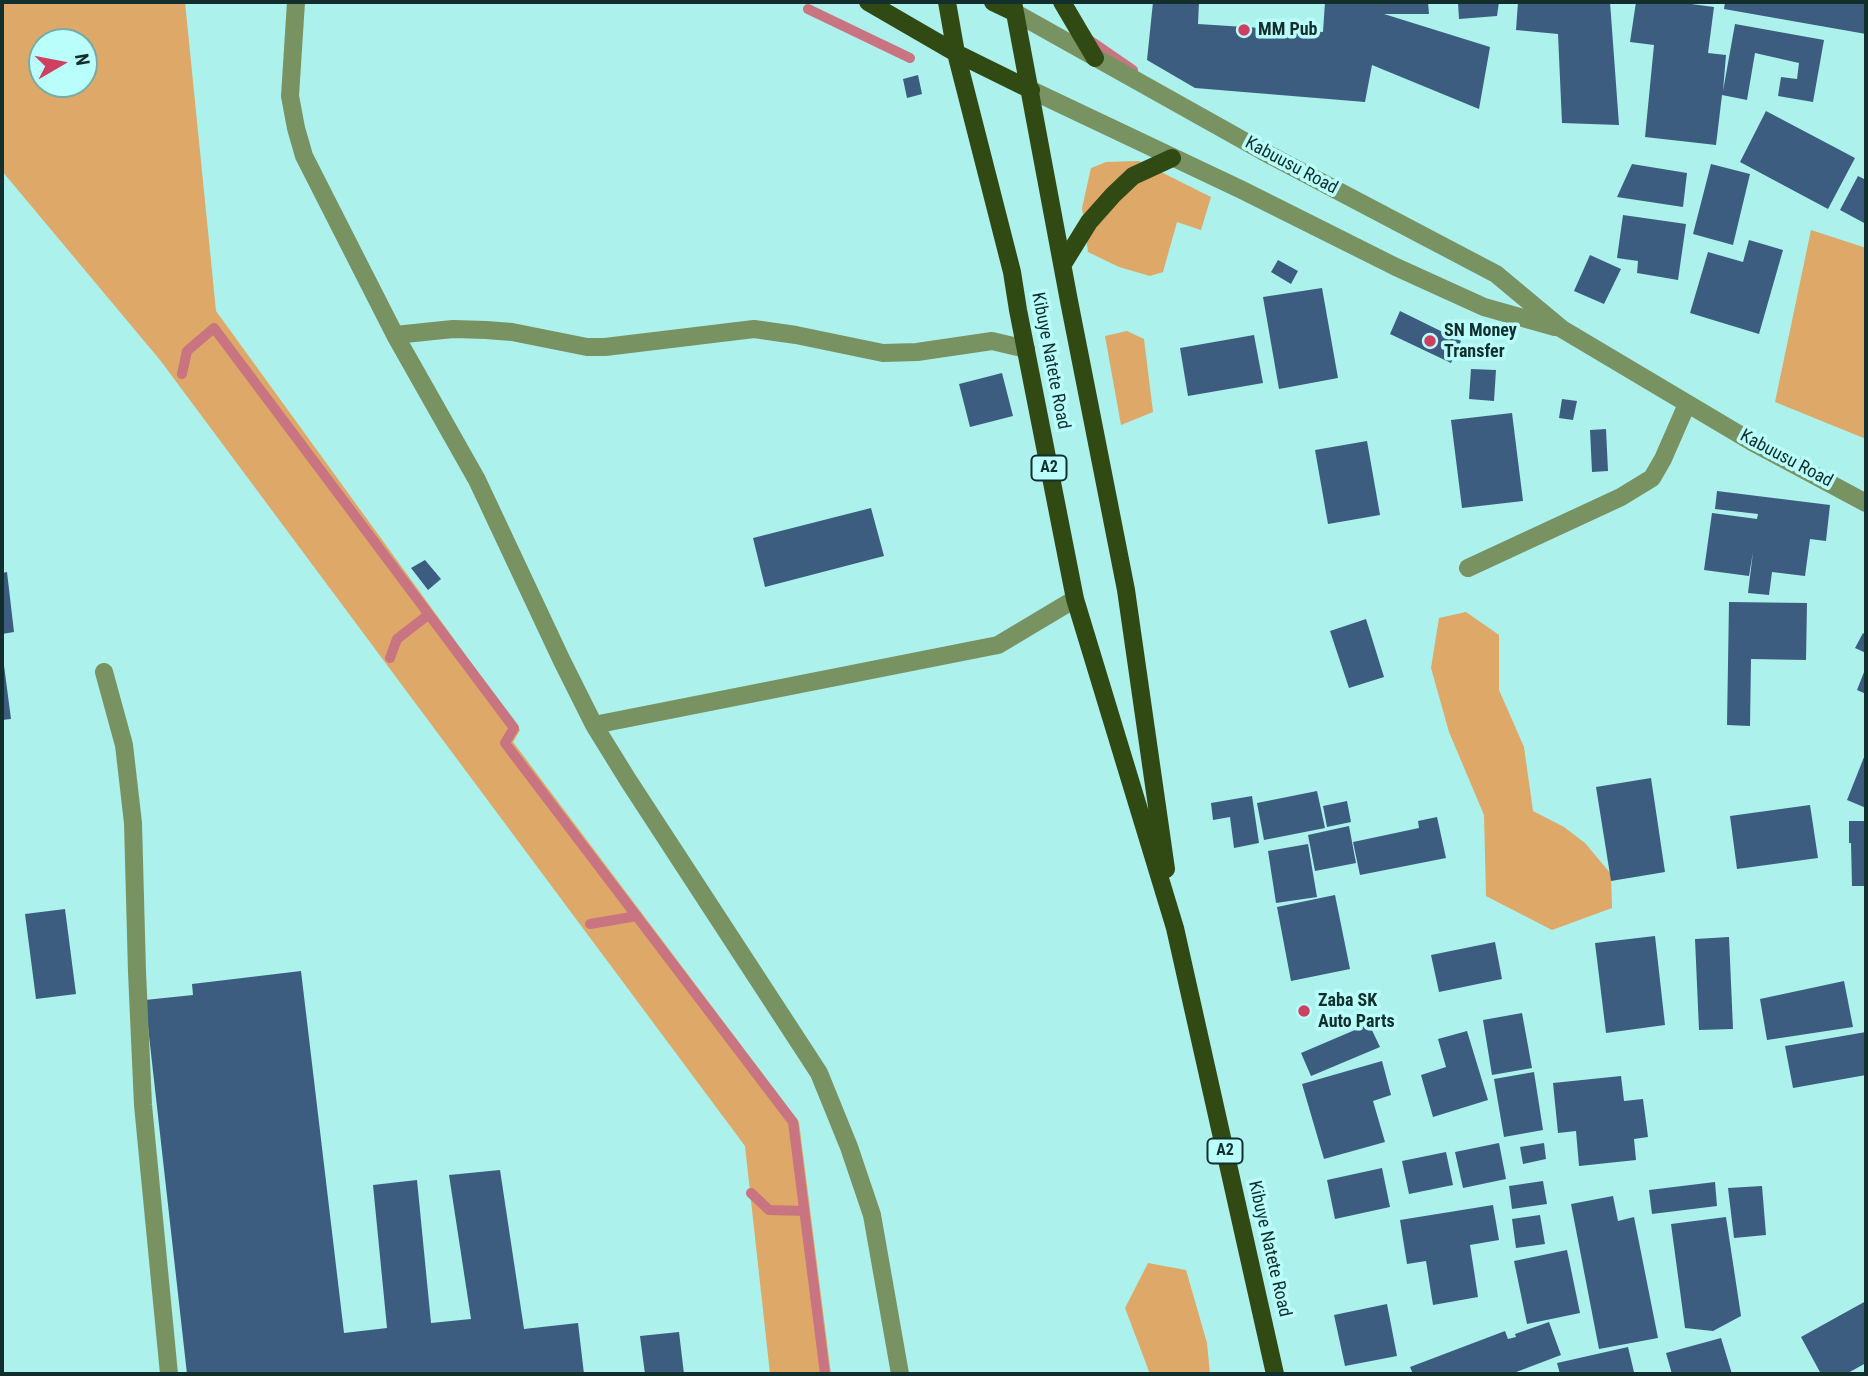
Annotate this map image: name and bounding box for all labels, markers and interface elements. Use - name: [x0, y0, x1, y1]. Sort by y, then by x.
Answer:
- place label: MM Pub: [1258, 19, 1317, 41]
- marker: MM Pub: [1236, 22, 1252, 38]
- north arrow: [28, 28, 98, 98]
- text: N: [70, 52, 95, 67]
- street label: Kabuusu Road: [1241, 133, 1341, 199]
- street label: Kibuye Natete Road: [1026, 291, 1074, 431]
- place label: SN Money Transfer: [1444, 320, 1517, 362]
- marker: SN Money Transfer: [1422, 333, 1438, 349]
- street label: Kabuusu Road: [1736, 426, 1836, 492]
- road number: A2: [1032, 456, 1066, 481]
- place label: Zaba SK Auto Parts: [1318, 990, 1395, 1032]
- marker: Zaba SK Auto Parts: [1296, 1003, 1312, 1019]
- road number: A2: [1208, 1138, 1242, 1163]
- street label: Kibuye Natete Road: [1243, 1179, 1295, 1319]

